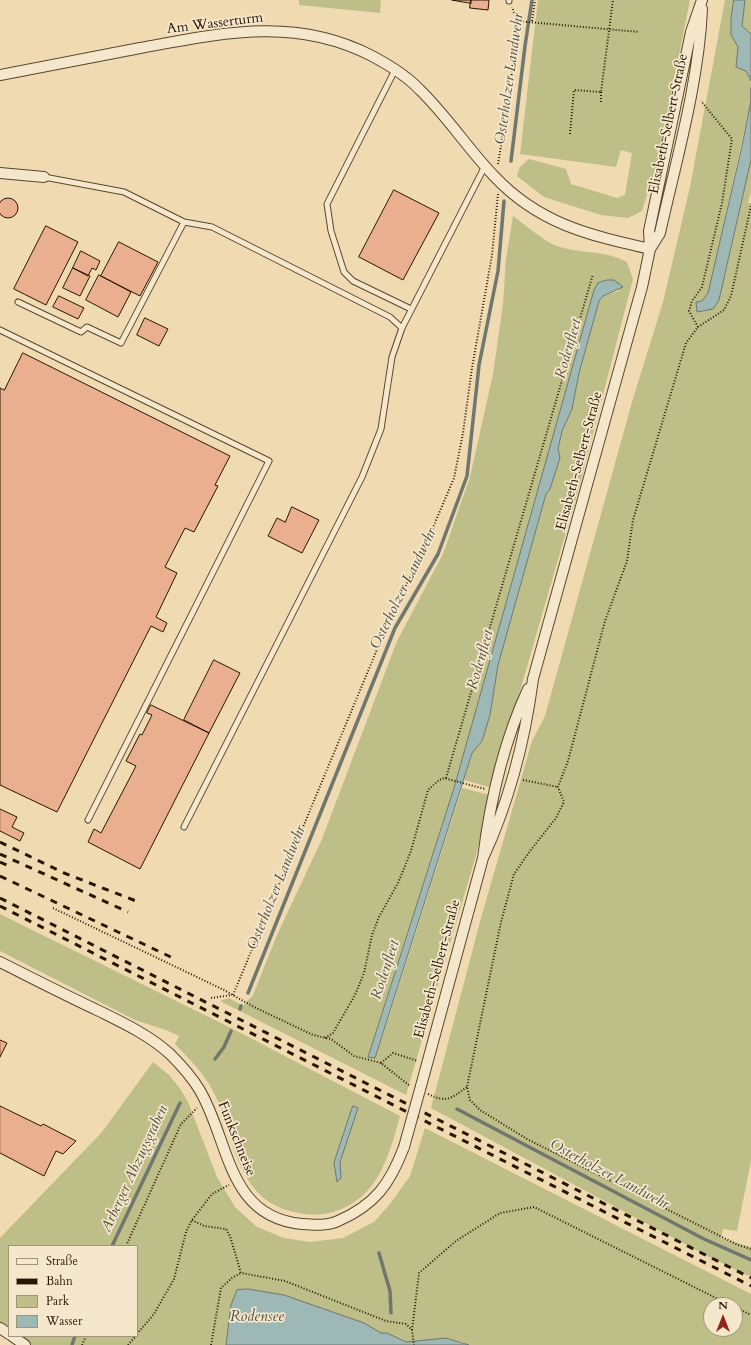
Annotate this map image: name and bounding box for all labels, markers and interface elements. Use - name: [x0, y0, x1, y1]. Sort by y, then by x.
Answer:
- street label: Am Wasserturm: [166, 10, 264, 38]
- water label: Osterholzer Landwehr: [492, 12, 528, 146]
- street label: Elisabeth-Selbert-Straße: [646, 52, 692, 196]
- water label: Rodenfleet: [552, 317, 586, 381]
- street label: Elisabeth-Selbert-Straße: [553, 390, 607, 532]
- water label: Osterholzer Landwehr: [367, 526, 441, 652]
- water label: Rodenfleet: [464, 628, 498, 692]
- water label: Osterholzer Landwehr: [244, 823, 310, 953]
- street label: Elisabeth-Selbert-Straße: [411, 898, 465, 1040]
- water label: Rodenfleet: [368, 938, 404, 1002]
- street label: Funkschneise: [213, 1099, 259, 1179]
- water label: Arberger Abzugsgraben: [98, 1103, 172, 1235]
- water label: Osterholzer Landwehr: [546, 1136, 672, 1214]
- legend: [8, 1245, 138, 1337]
- text: Straße: [46, 1253, 78, 1269]
- text: Bahn: [46, 1273, 73, 1289]
- text: Park: [46, 1293, 69, 1309]
- north arrow: [703, 1297, 743, 1337]
- text: N: [718, 1298, 728, 1313]
- water label: Rodensee: [230, 1309, 284, 1327]
- text: Wasser: [46, 1313, 82, 1329]

